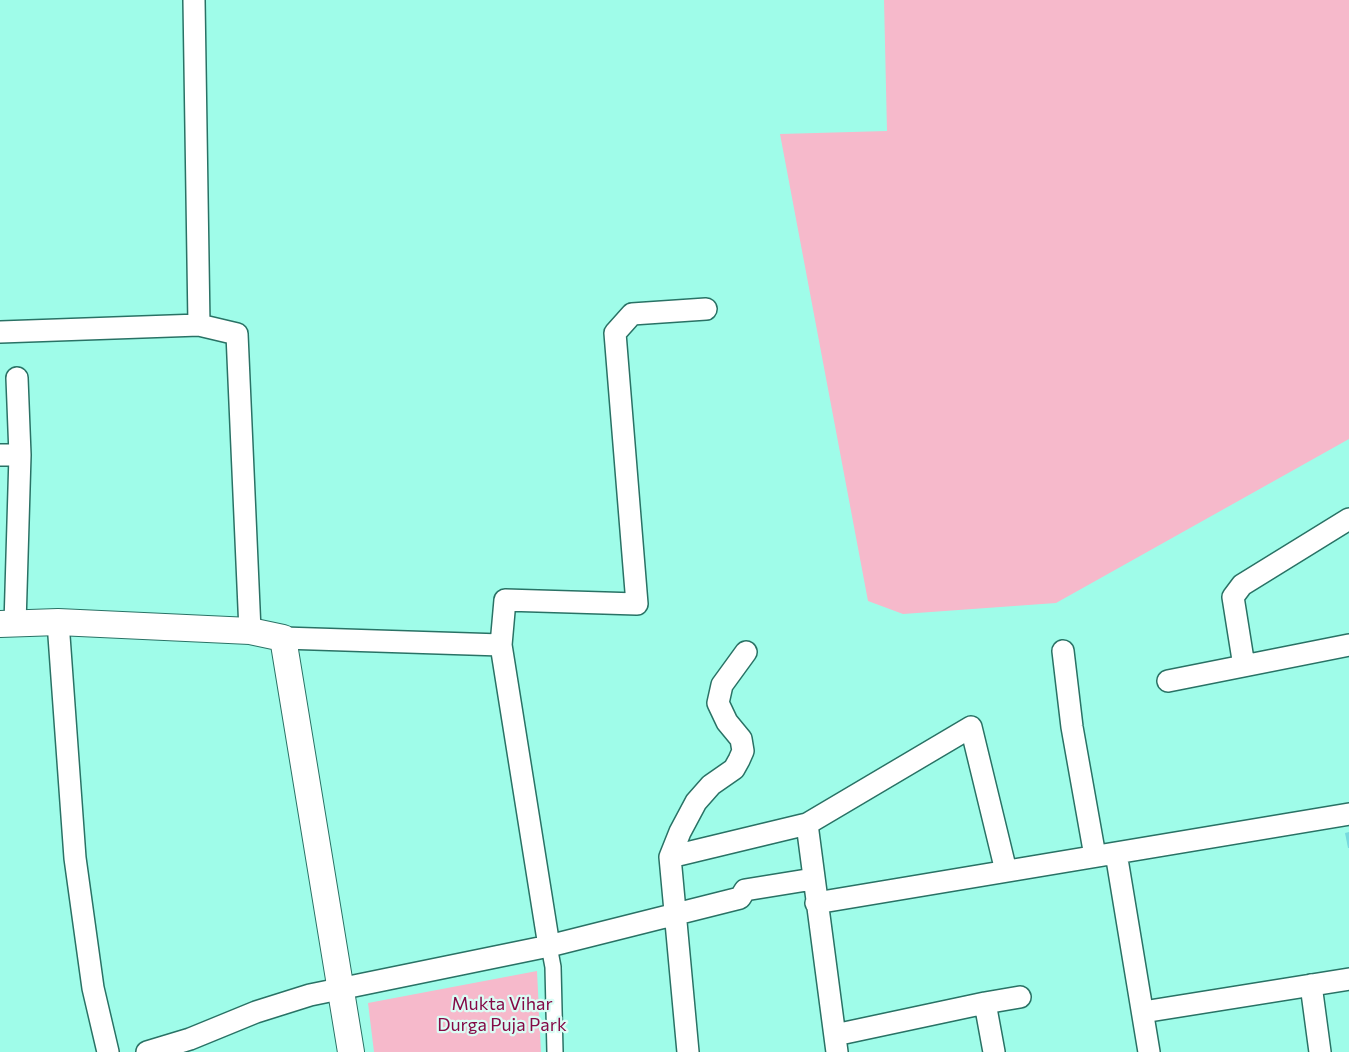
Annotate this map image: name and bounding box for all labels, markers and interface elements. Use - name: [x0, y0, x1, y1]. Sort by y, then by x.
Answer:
- park label: Mukta Vihar Durga Puja Park: [437, 993, 567, 1036]

